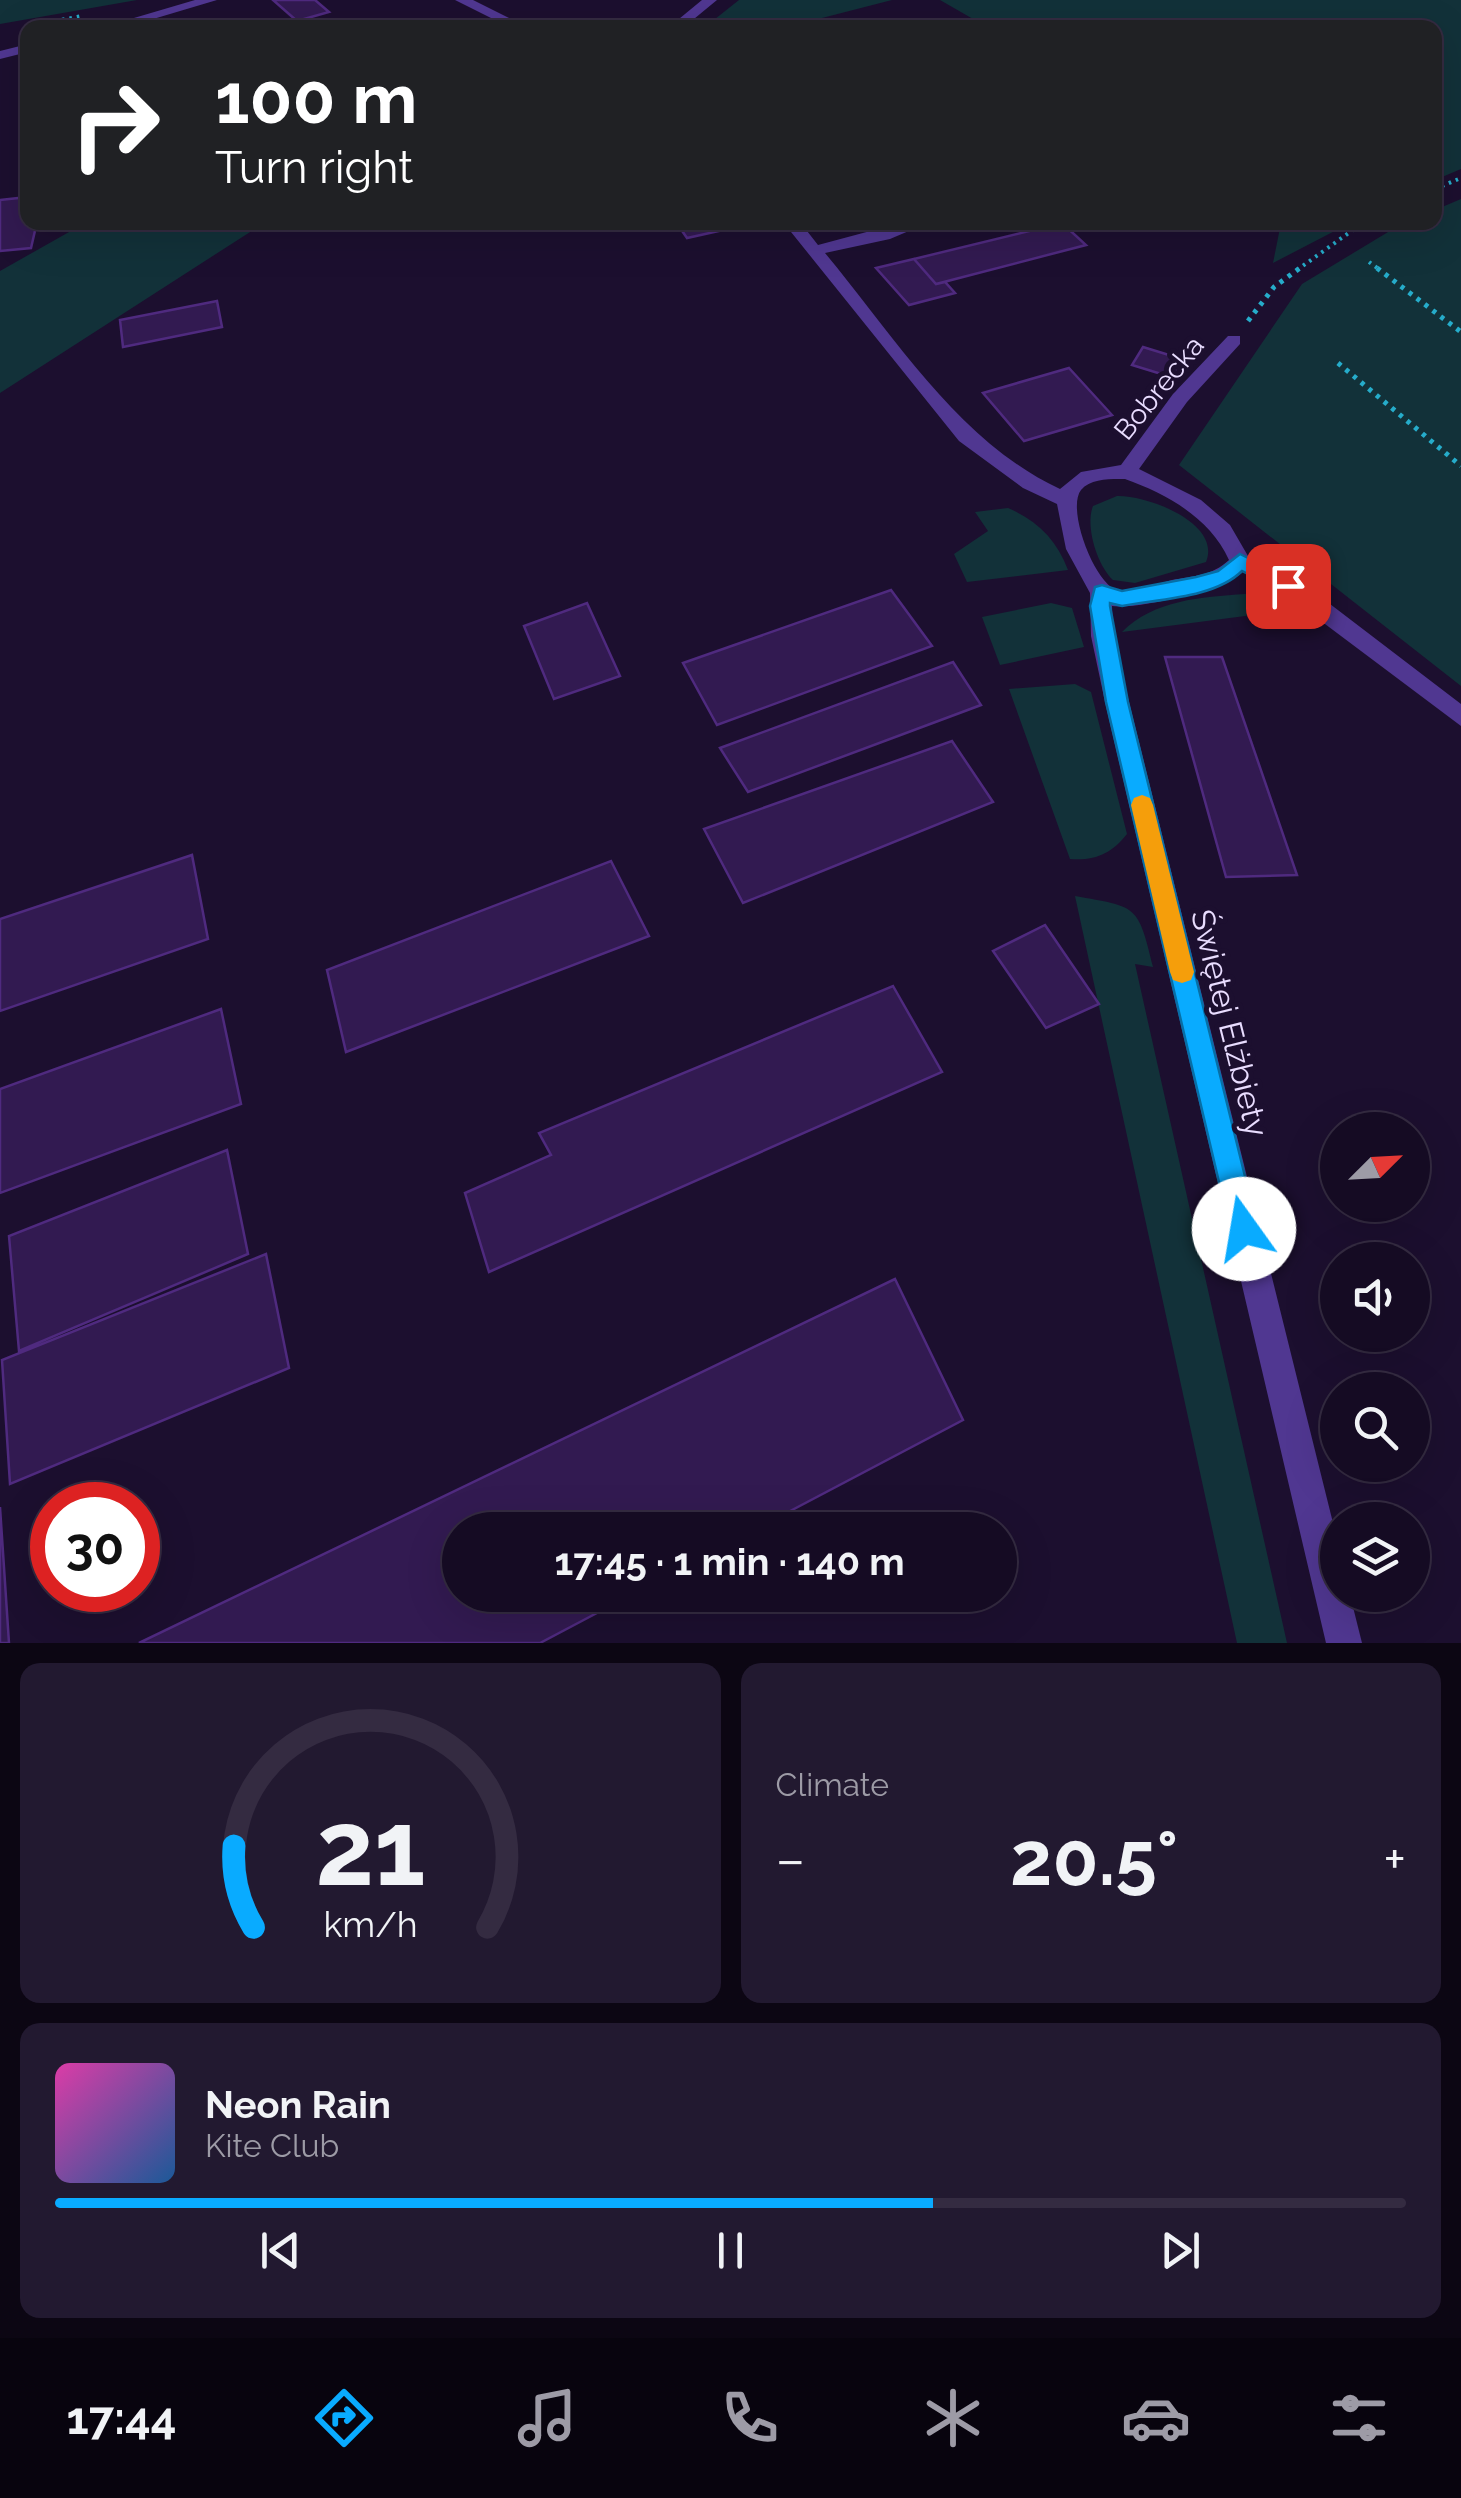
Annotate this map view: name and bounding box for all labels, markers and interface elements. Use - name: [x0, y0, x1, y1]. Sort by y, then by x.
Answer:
- text: 100 m: [215, 57, 418, 139]
- icon: right: [50, 60, 180, 190]
- text: Turn right: [215, 141, 413, 194]
- street label: Bobrecka: [1107, 330, 1211, 446]
- pin: [1246, 544, 1331, 629]
- icon: arrive: [1261, 559, 1316, 614]
- street label: Świętej Elżbiety: [1184, 906, 1276, 1140]
- north arrow: [1320, 1112, 1430, 1222]
- map controls: [1320, 1112, 1430, 1612]
- position arrow: [1192, 1177, 1296, 1281]
- button: sound: [1320, 1242, 1430, 1352]
- button: search: [1320, 1372, 1430, 1482]
- speed limit sign: 30: [30, 1482, 160, 1612]
- button: layers: [1320, 1502, 1430, 1612]
- text: 17:45 · 1 min · 140 m: [554, 1539, 905, 1584]
- text: Climate: [776, 1766, 889, 1803]
- text: 21: [315, 1787, 425, 1909]
- text: 20.5°: [1010, 1814, 1178, 1903]
- text: −: [776, 1827, 805, 1892]
- text: +: [1383, 1827, 1406, 1892]
- text: km/h: [323, 1903, 417, 1945]
- text: Neon Rain: [205, 2082, 391, 2127]
- text: Kite Club: [205, 2127, 339, 2164]
- icon: previous: [253, 2223, 308, 2278]
- icon: pause: [703, 2223, 758, 2278]
- icon: next: [1153, 2223, 1208, 2278]
- icon: directions: [309, 2383, 379, 2453]
- icon: music: [512, 2383, 582, 2453]
- icon: phone: [715, 2383, 785, 2453]
- icon: climate: [918, 2383, 988, 2453]
- icon: car: [1121, 2383, 1191, 2453]
- icon: filters: [1324, 2383, 1394, 2453]
- text: 17:44: [67, 2392, 176, 2445]

